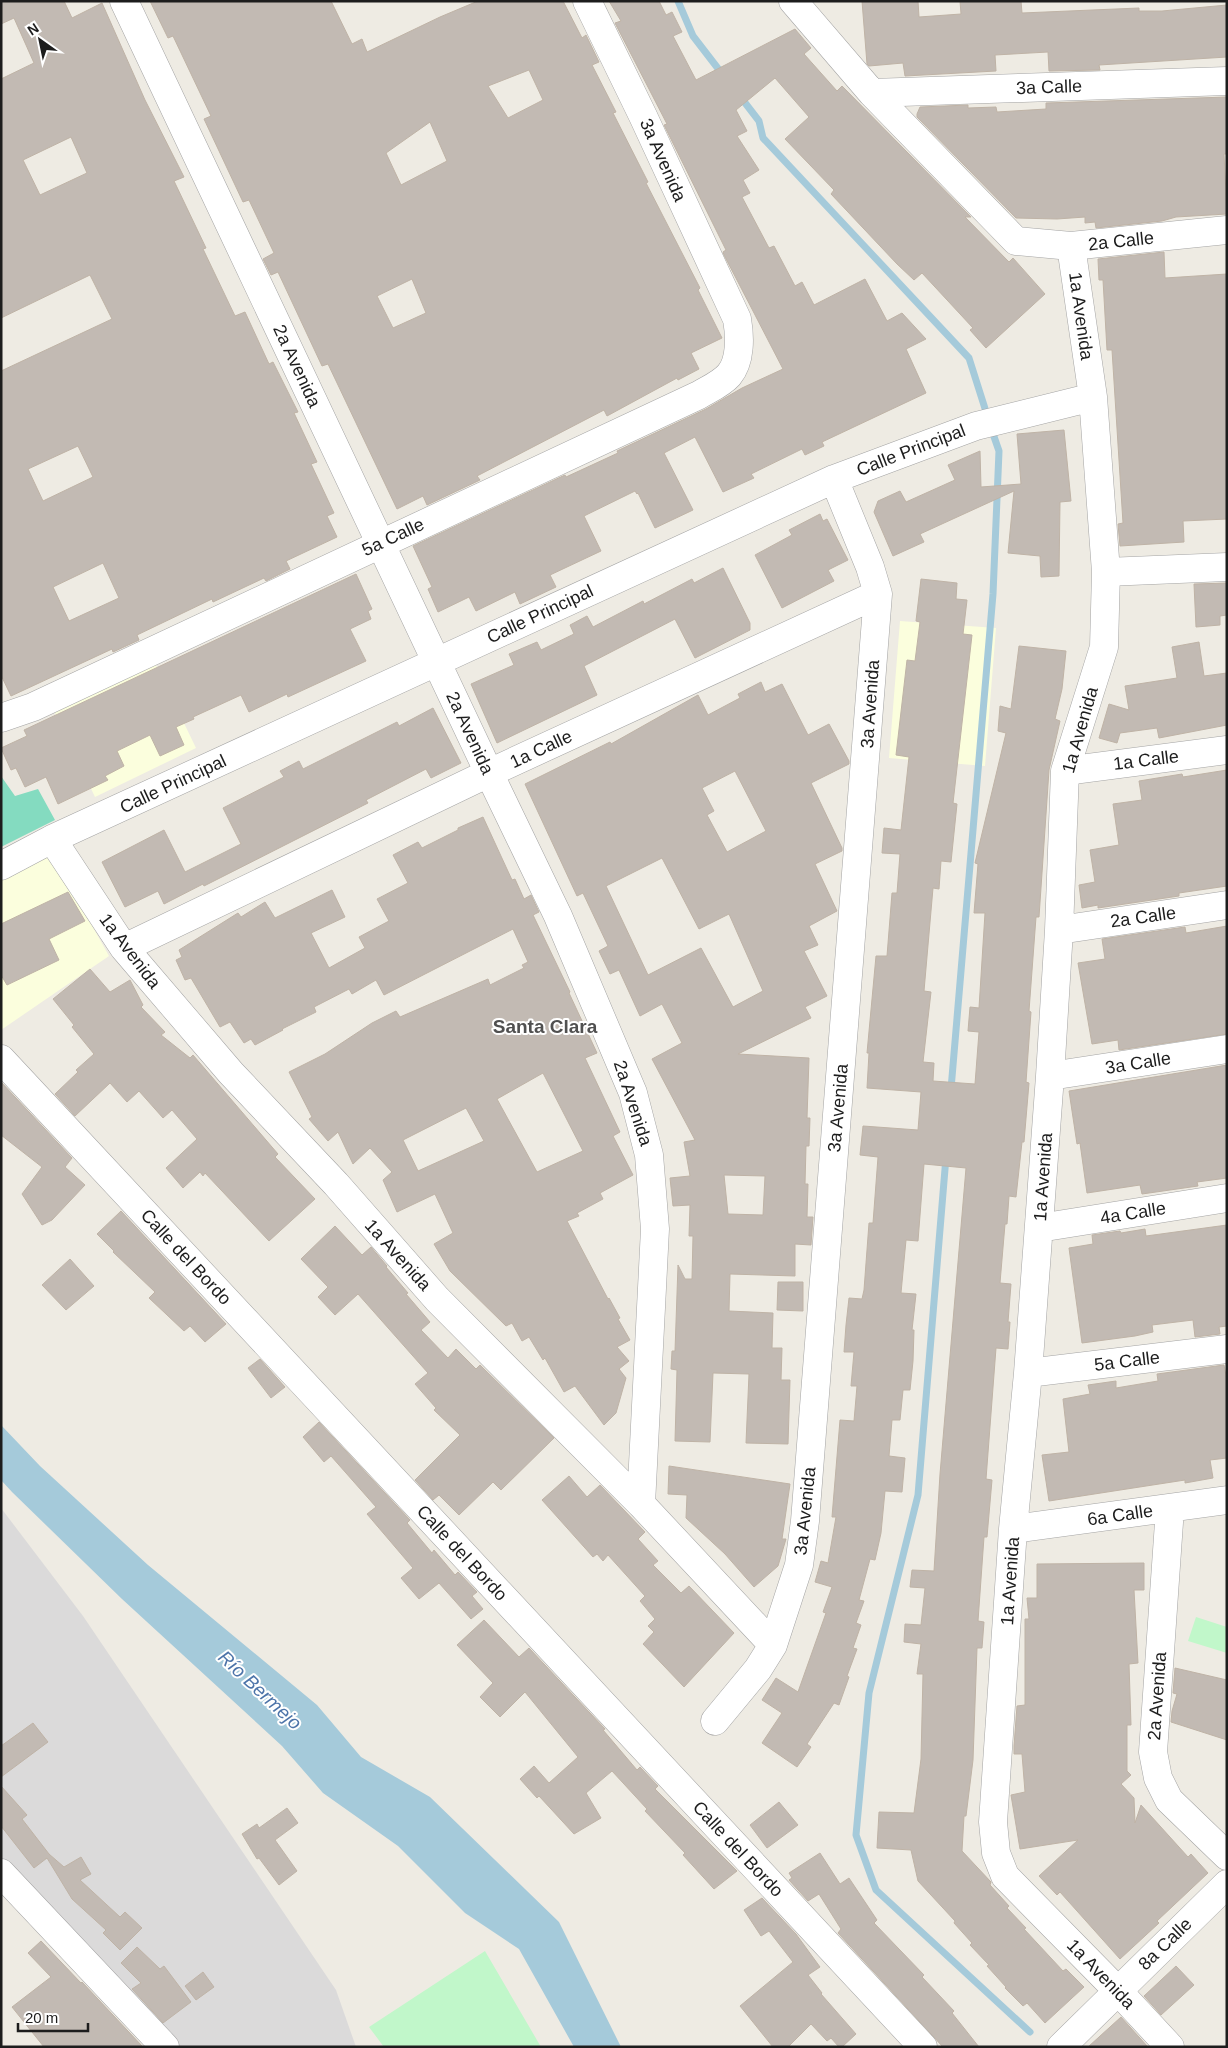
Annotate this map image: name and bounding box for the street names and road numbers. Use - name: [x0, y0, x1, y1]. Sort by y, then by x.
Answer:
- street label: 3a Calle: [1016, 76, 1082, 98]
- street label: 3a Avenida: [636, 115, 691, 206]
- street label: 2a Calle: [1087, 228, 1155, 254]
- street label: 1a Avenida: [1065, 271, 1097, 362]
- street label: 2a Avenida: [269, 322, 325, 411]
- street label: Calle Principal: [854, 420, 968, 480]
- street label: 5a Calle: [359, 514, 427, 560]
- street label: Calle Principal: [484, 581, 596, 647]
- street label: 3a Avenida: [857, 658, 883, 749]
- street label: 1a Avenida: [1058, 684, 1102, 775]
- street label: 2a Avenida: [442, 689, 498, 778]
- street label: 1a Calle: [507, 726, 575, 772]
- street label: 1a Calle: [1112, 746, 1180, 774]
- street label: Calle Principal: [117, 751, 229, 817]
- street label: 2a Calle: [1109, 903, 1177, 931]
- street label: 1a Avenida: [95, 910, 165, 993]
- street label: 3a Calle: [1104, 1048, 1172, 1078]
- street label: 2a Avenida: [610, 1058, 657, 1149]
- street label: 3a Avenida: [824, 1062, 852, 1153]
- street label: 1a Avenida: [1030, 1131, 1056, 1222]
- street label: 4a Calle: [1099, 1198, 1167, 1228]
- street label: Calle del Bordo: [137, 1205, 235, 1309]
- street label: 1a Avenida: [361, 1215, 436, 1295]
- street label: 5a Calle: [1093, 1347, 1161, 1375]
- street label: 3a Avenida: [790, 1465, 820, 1556]
- street label: Calle del Bordo: [413, 1501, 511, 1605]
- street label: 6a Calle: [1086, 1501, 1154, 1529]
- street label: 1a Avenida: [997, 1535, 1023, 1626]
- street label: 2a Avenida: [1144, 1650, 1170, 1741]
- street label: Calle del Bordo: [689, 1797, 787, 1901]
- street label: 8a Calle: [1134, 1914, 1196, 1974]
- street label: 1a Avenida: [1063, 1935, 1140, 2014]

